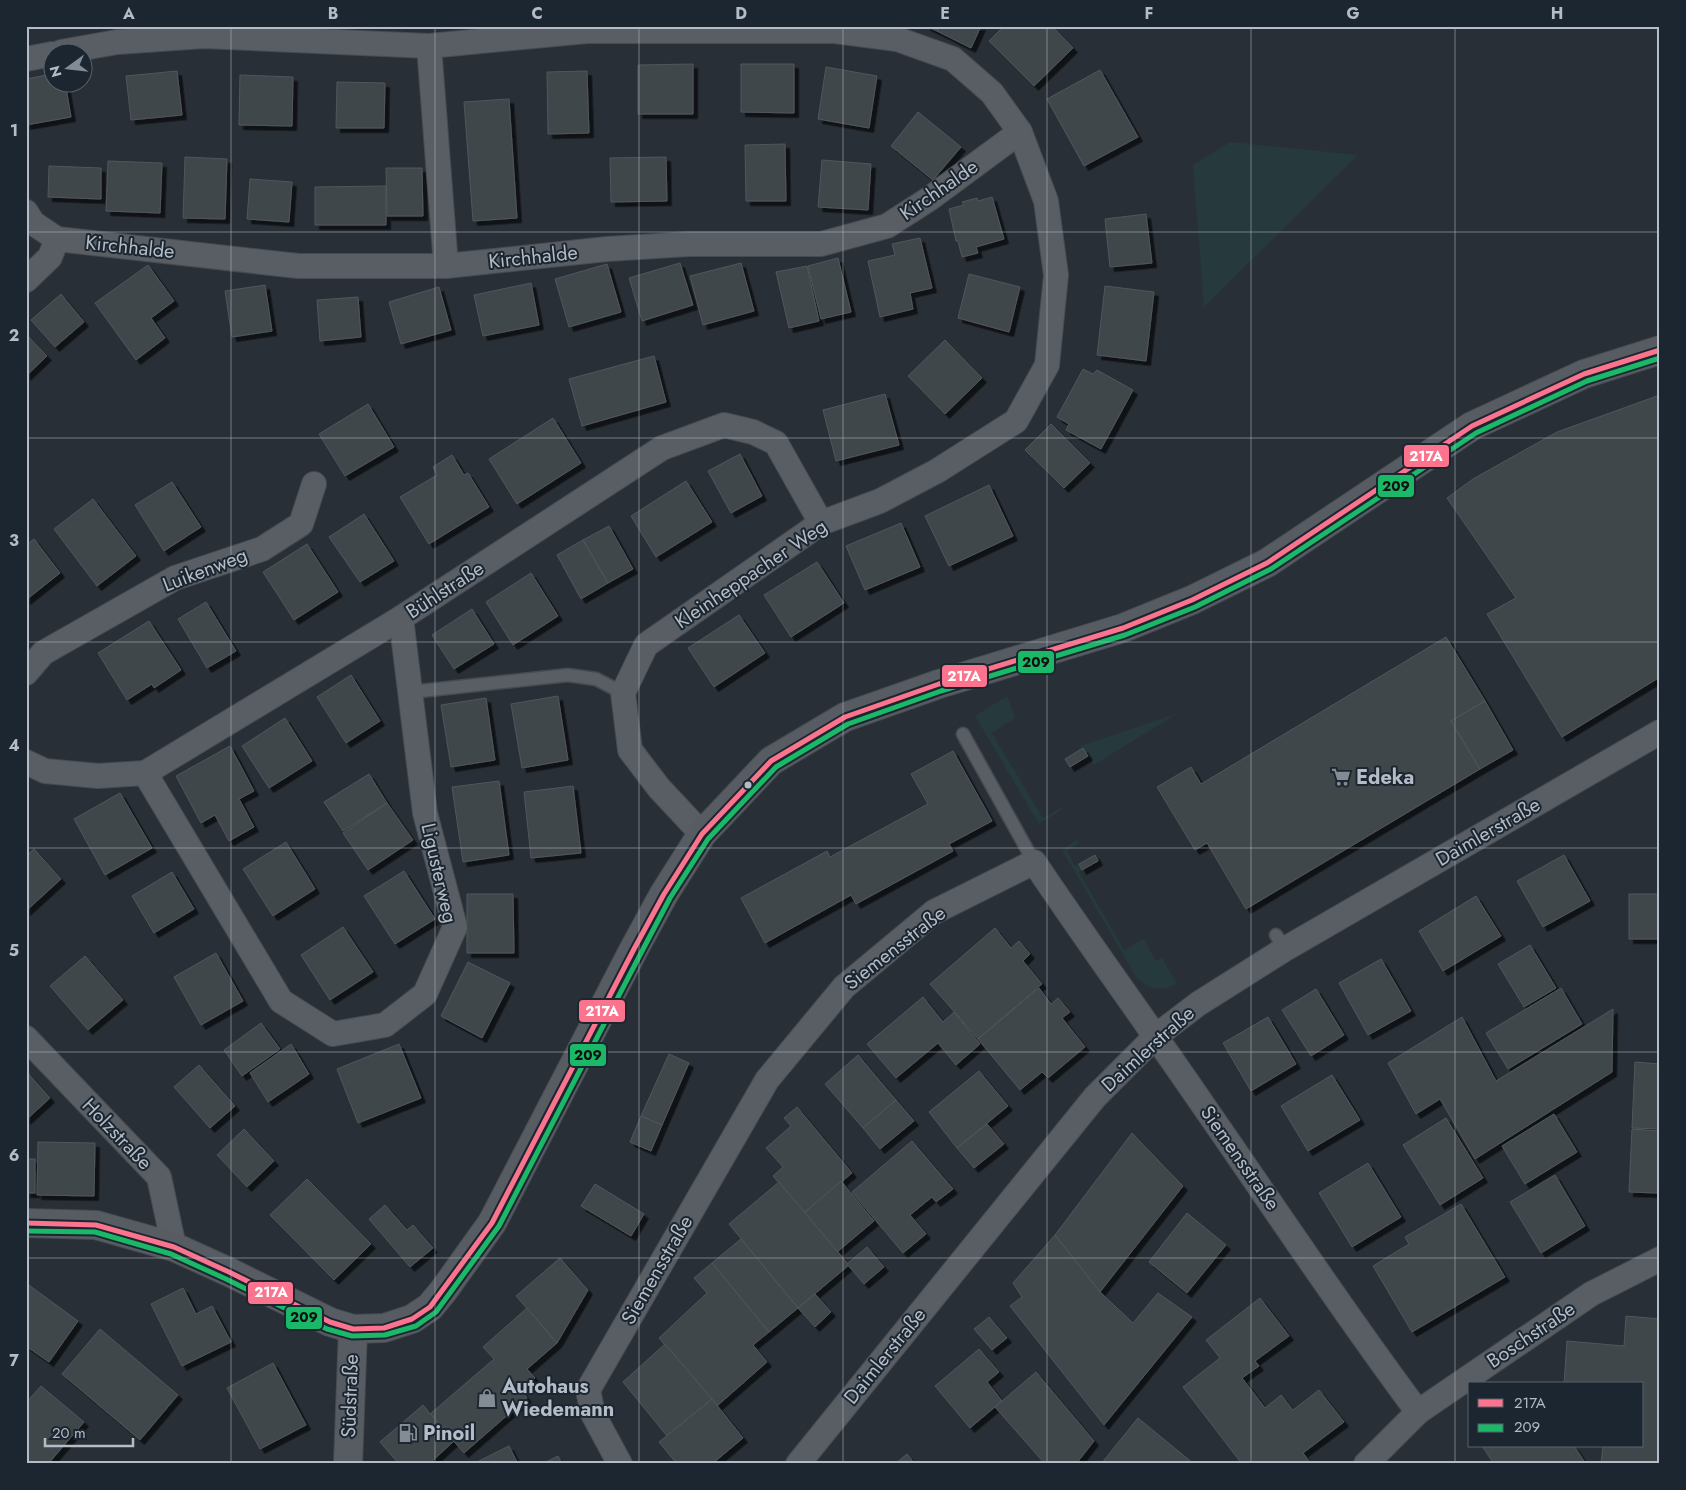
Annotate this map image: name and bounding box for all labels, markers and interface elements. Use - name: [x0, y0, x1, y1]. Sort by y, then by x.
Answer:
- text: A: [122, 2, 135, 25]
- text: B: [328, 2, 338, 25]
- text: C: [531, 2, 543, 25]
- text: D: [735, 2, 747, 25]
- text: E: [940, 2, 950, 25]
- text: F: [1145, 2, 1153, 25]
- text: G: [1346, 2, 1360, 25]
- text: H: [1551, 2, 1563, 25]
- north arrow: [42, 42, 92, 92]
- text: N: [44, 63, 67, 79]
- text: 1: [10, 119, 18, 142]
- street label: Kirchhalde: [894, 152, 984, 228]
- street label: Kirchhalde: [84, 228, 176, 266]
- street label: Kirchhalde: [487, 238, 579, 276]
- text: 2: [9, 324, 19, 347]
- line badge: 217A: [1403, 444, 1450, 468]
- text: 217A: [1409, 446, 1444, 466]
- line badge: 209: [1377, 474, 1415, 498]
- text: 209: [1382, 476, 1410, 496]
- street label: Kleinheppacher Weg: [669, 512, 833, 636]
- text: 3: [9, 529, 19, 552]
- street label: Luikenweg: [158, 541, 252, 599]
- street label: Bühlstraße: [400, 554, 490, 626]
- line badge: 209: [1017, 650, 1055, 674]
- text: 209: [1022, 652, 1050, 672]
- line badge: 217A: [941, 664, 988, 688]
- text: 217A: [947, 666, 982, 686]
- text: 4: [8, 734, 20, 757]
- place label: Edeka: [1356, 763, 1414, 792]
- supermarket icon: Edeka: [1330, 766, 1352, 788]
- unlabelled marker: [743, 780, 753, 790]
- street label: Daimlerstraße: [1430, 790, 1546, 874]
- street label: Ligusterweg: [413, 820, 465, 926]
- street label: Siemensstraße: [838, 899, 952, 997]
- text: 5: [9, 939, 19, 962]
- line badge: 217A: [578, 999, 626, 1023]
- street label: Daimlerstraße: [1095, 999, 1201, 1099]
- text: 217A: [585, 1001, 620, 1021]
- line badge: 209: [569, 1043, 607, 1067]
- text: 209: [574, 1045, 602, 1065]
- street label: Holzstraße: [75, 1092, 159, 1176]
- street label: Siemensstraße: [1193, 1100, 1287, 1216]
- text: 6: [9, 1144, 19, 1167]
- street label: Siemensstraße: [614, 1210, 700, 1330]
- line badge: 217A: [247, 1281, 294, 1305]
- text: 217A: [254, 1282, 289, 1302]
- street label: Boschstraße: [1481, 1295, 1581, 1375]
- street label: Daimlerstraße: [837, 1302, 933, 1410]
- line badge: 209: [285, 1306, 323, 1330]
- text: 209: [290, 1307, 318, 1327]
- text: 7: [9, 1349, 19, 1372]
- street label: Südstraße: [334, 1354, 366, 1438]
- place label: Autohaus Wiedemann: [501, 1372, 614, 1424]
- legend: [1468, 1382, 1644, 1448]
- shop icon: Autohaus Wiedemann: [476, 1387, 498, 1409]
- text: 217A: [1514, 1392, 1546, 1414]
- scale bar: [45, 1415, 132, 1447]
- text: 209: [1514, 1416, 1540, 1438]
- place label: Pinoil: [423, 1419, 475, 1448]
- text: 20 m: [52, 1422, 86, 1444]
- fuel station icon: Pinoil: [397, 1422, 419, 1444]

